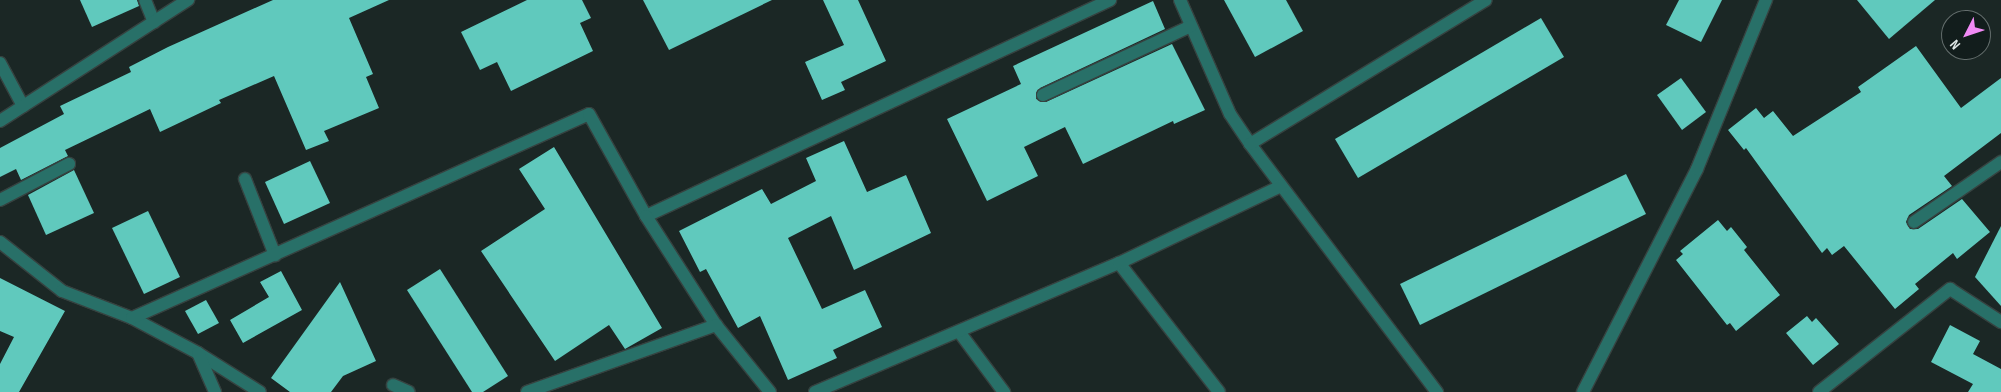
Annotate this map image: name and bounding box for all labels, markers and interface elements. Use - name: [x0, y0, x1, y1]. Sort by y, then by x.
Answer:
- north arrow: [1941, 10, 1991, 60]
- text: N: [1946, 36, 1964, 53]

